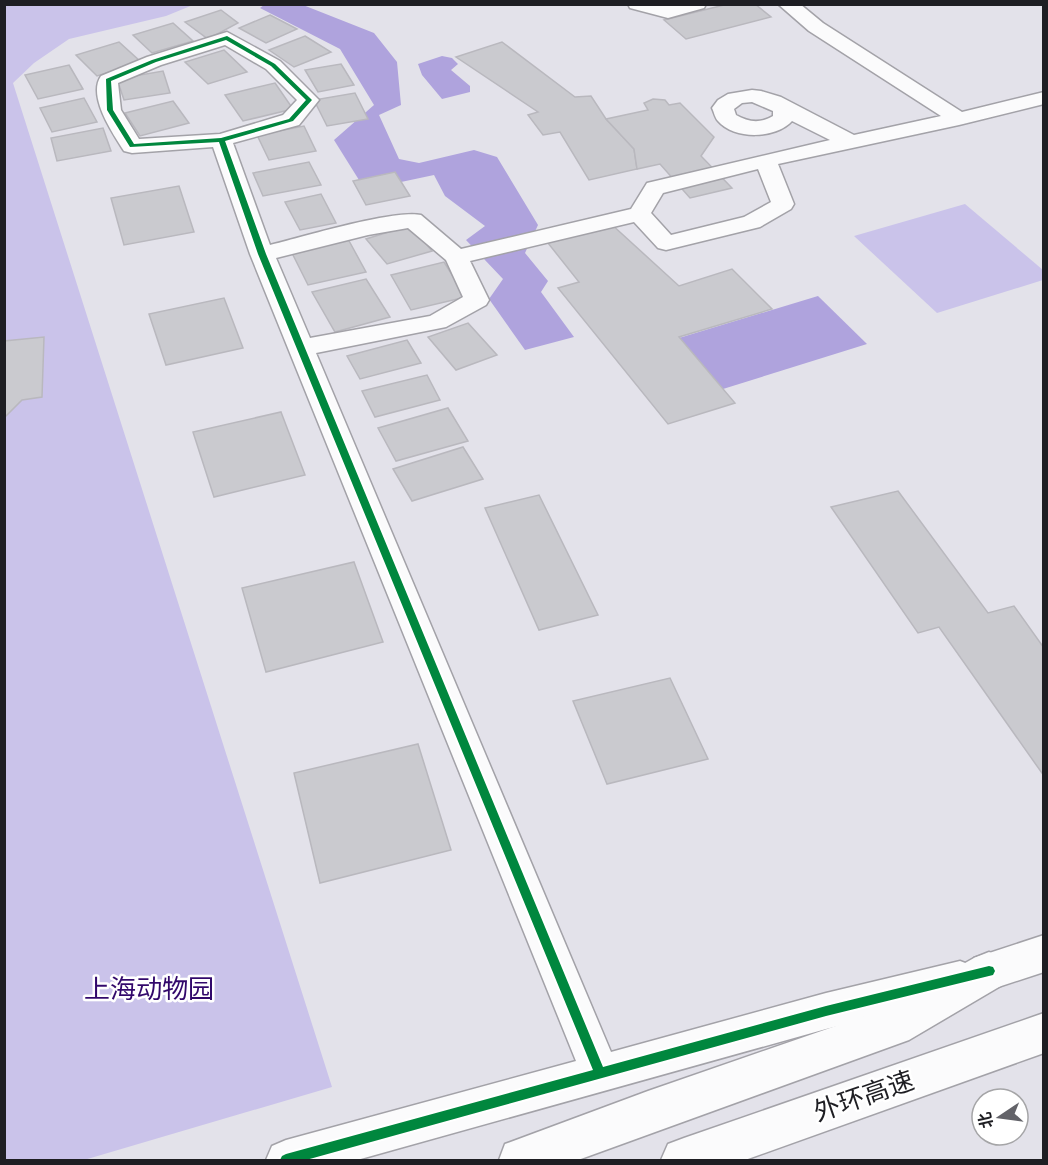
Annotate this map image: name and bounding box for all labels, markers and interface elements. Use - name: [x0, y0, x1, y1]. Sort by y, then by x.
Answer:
- park label: 上海动物园: [84, 974, 214, 1006]
- street label: 外环高速: [810, 1065, 918, 1129]
- north arrow: [970, 1087, 1030, 1147]
- text: 北: [975, 1110, 998, 1130]

